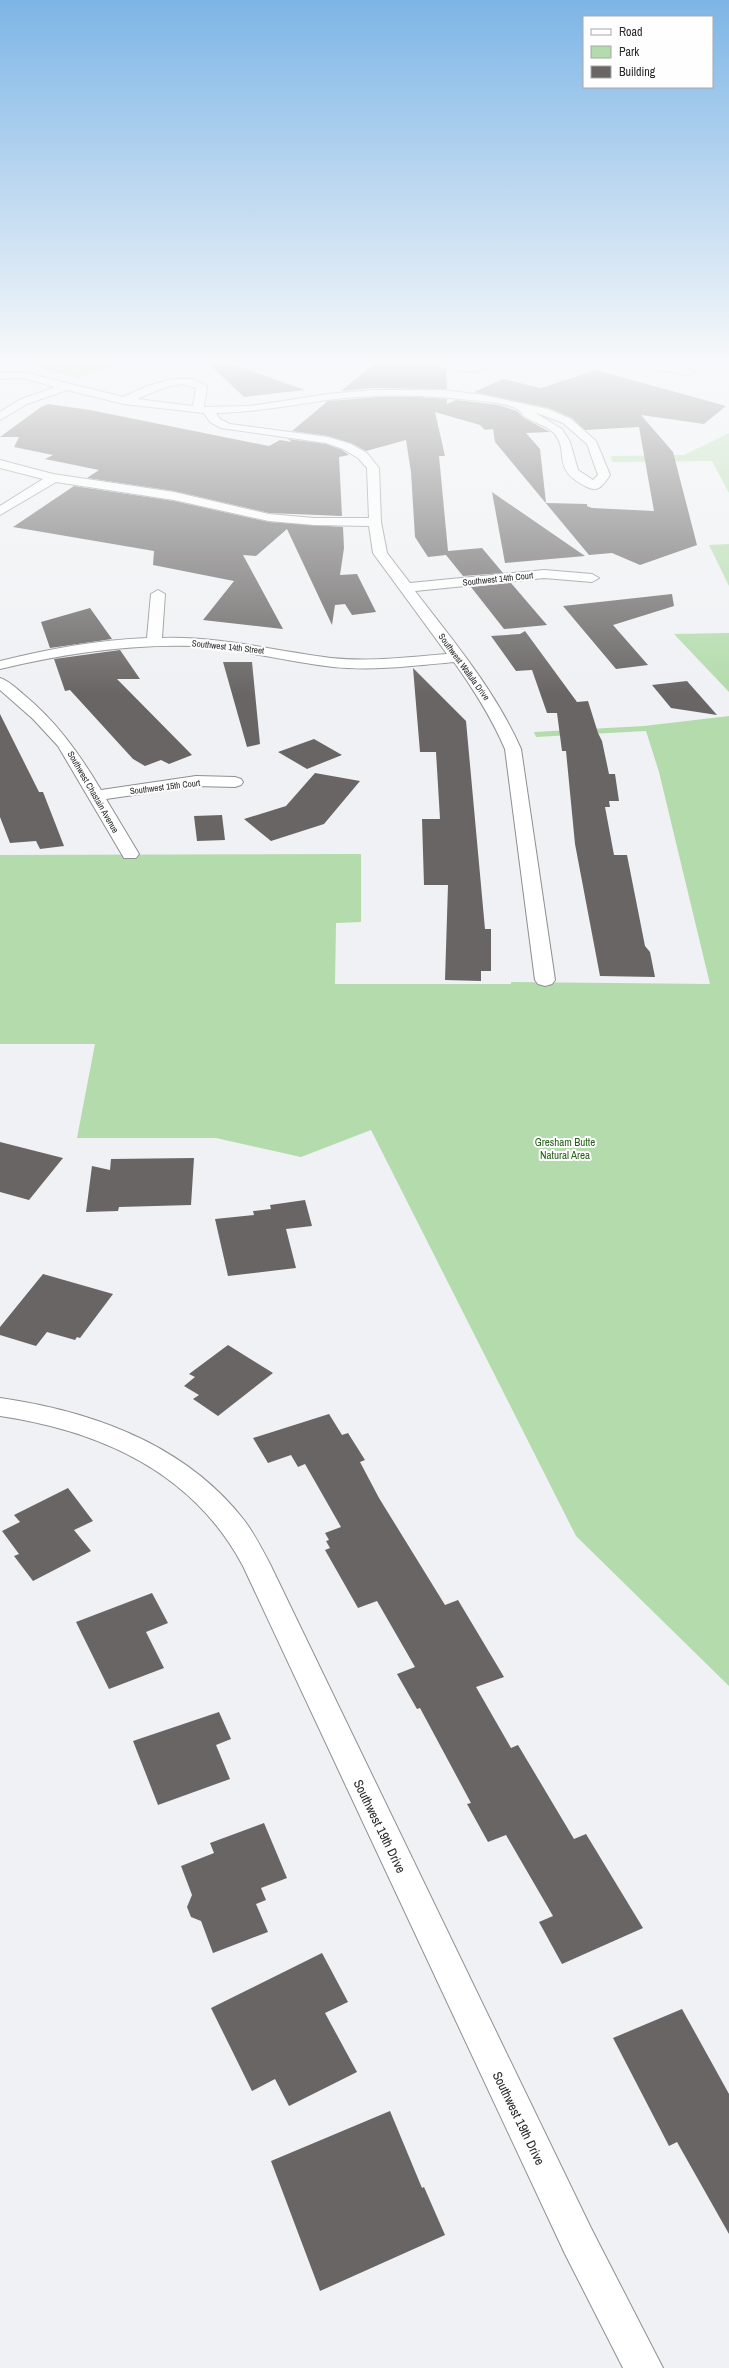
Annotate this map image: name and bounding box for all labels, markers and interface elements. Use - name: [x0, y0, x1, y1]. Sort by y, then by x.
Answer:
- legend: [583, 16, 713, 88]
- text: Road: [619, 24, 643, 40]
- text: Park: [619, 44, 639, 60]
- text: Building: [619, 64, 656, 80]
- street label: Southwest 14th Court: [462, 569, 534, 589]
- street label: Southwest Wallula Drive: [436, 631, 492, 703]
- street label: Southwest 14th Street: [191, 637, 265, 657]
- street label: Southwest Chastain Avenue: [65, 749, 121, 835]
- street label: Southwest 15th Court: [129, 777, 201, 797]
- park label: Gresham Butte Natural Area: [535, 1135, 595, 1162]
- street label: Southwest 19th Drive: [350, 1777, 410, 1876]
- street label: Southwest 19th Drive: [489, 2069, 549, 2168]

